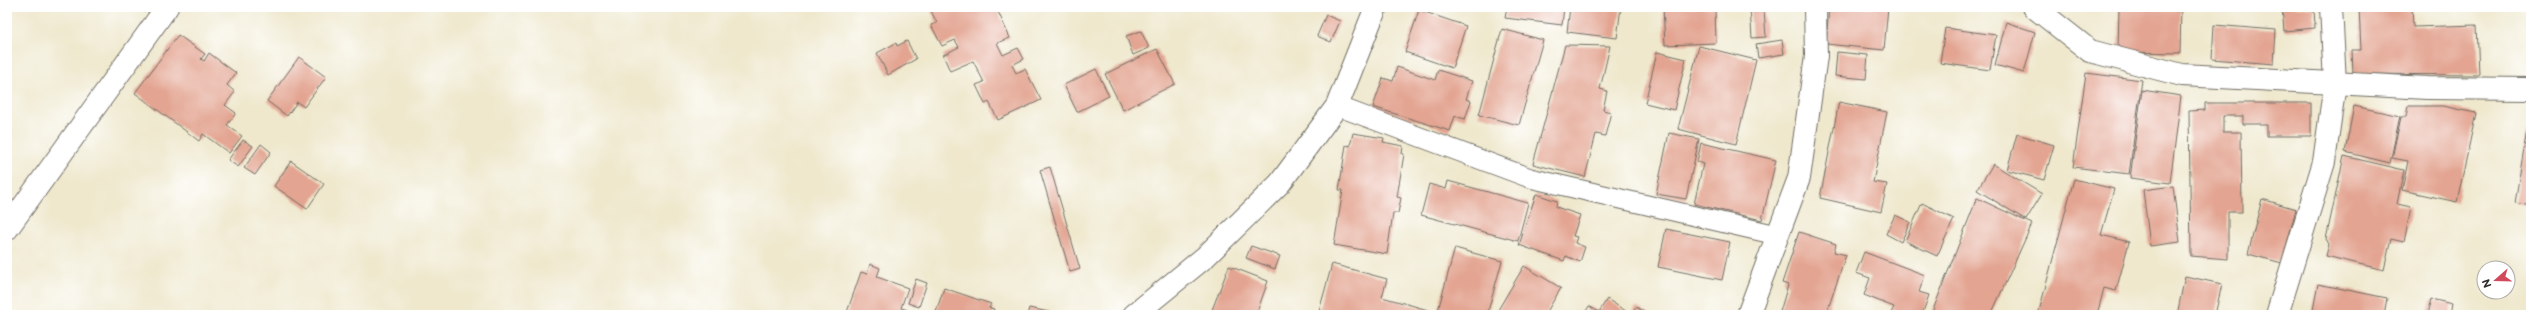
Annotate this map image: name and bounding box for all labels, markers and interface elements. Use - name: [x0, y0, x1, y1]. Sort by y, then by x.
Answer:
- north arrow: [2476, 260, 2516, 300]
- text: N: [2480, 277, 2495, 289]

